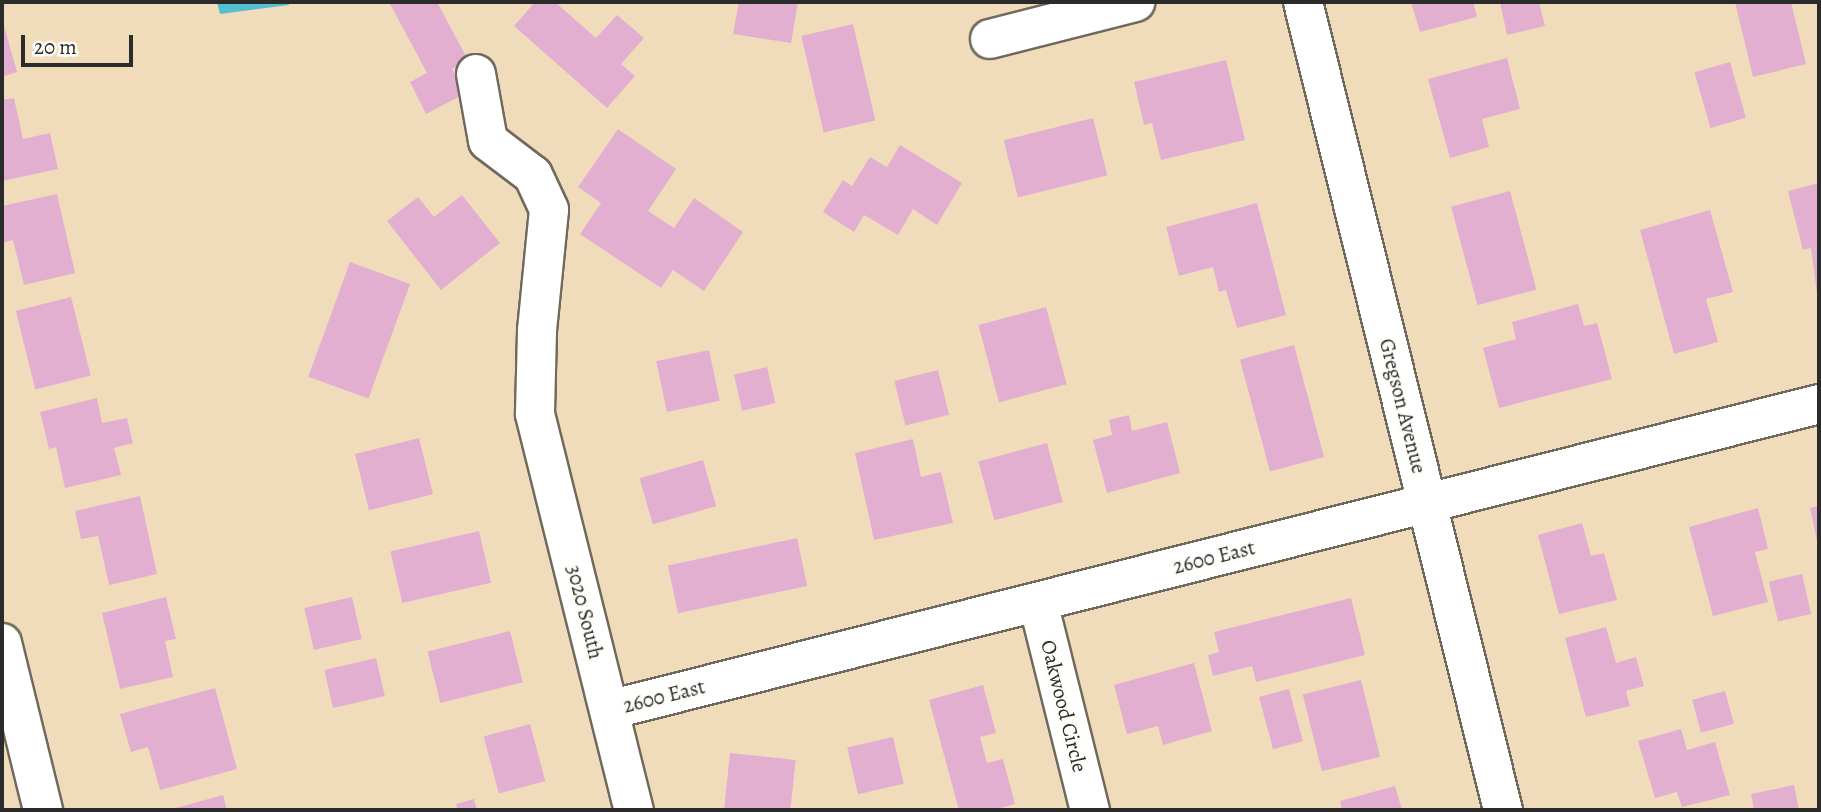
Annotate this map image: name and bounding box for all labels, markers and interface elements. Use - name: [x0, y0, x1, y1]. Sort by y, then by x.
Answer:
- scale bar: [24, 21, 136, 65]
- text: 20 m: [34, 33, 77, 61]
- street label: Gregson Avenue: [1374, 336, 1432, 476]
- street label: 2600 East: [1171, 535, 1257, 579]
- street label: 3020 South: [561, 562, 609, 662]
- street label: Oakwood Circle: [1035, 637, 1093, 775]
- street label: 2600 East: [621, 674, 707, 718]

